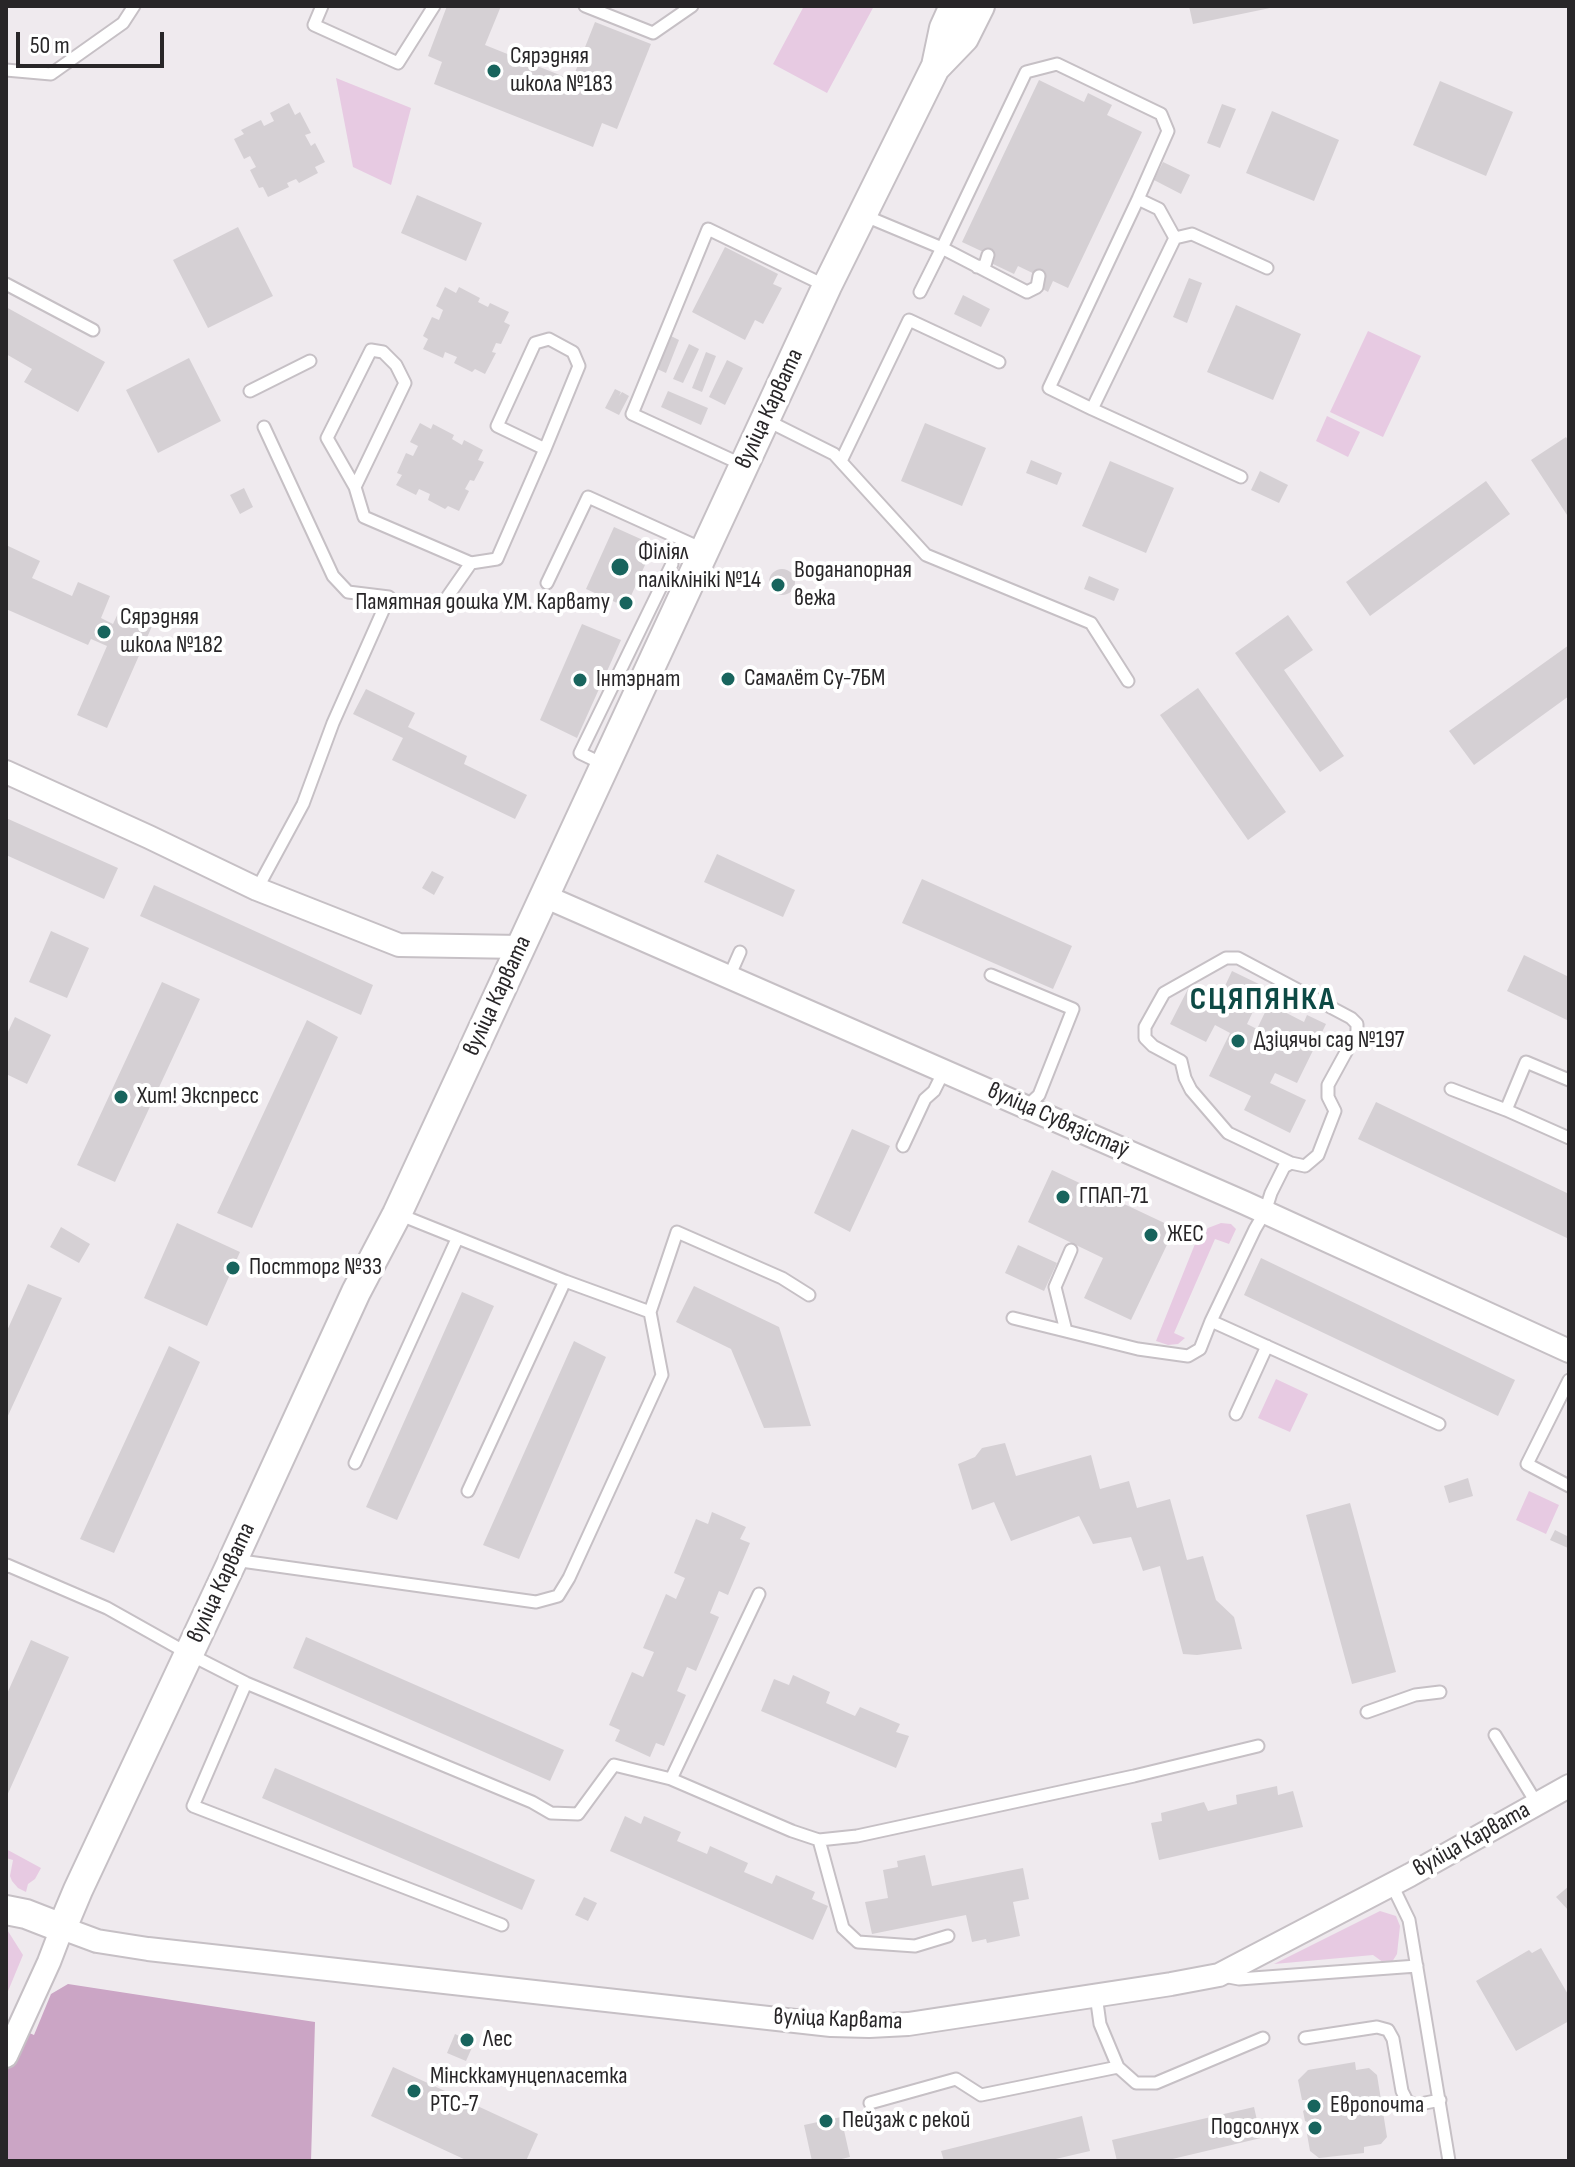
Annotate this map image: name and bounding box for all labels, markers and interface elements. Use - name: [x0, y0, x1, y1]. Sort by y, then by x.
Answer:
- scale bar: [20, 16, 168, 66]
- text: 50 m: [30, 31, 70, 60]
- place label: Сярэдняя школа №183: [510, 43, 613, 99]
- marker: Сярэдняя школа №183: [485, 62, 503, 80]
- street label: вуліца Карвата: [730, 344, 810, 474]
- place label: Філіял паліклінікі №14: [638, 539, 761, 595]
- marker: Філіял паліклінікі №14: [609, 556, 631, 578]
- place label: Воданапорная вежа: [794, 557, 912, 613]
- marker: Воданапорная вежа: [769, 576, 787, 594]
- place label: Памятная дошка У.М. Карвату: [355, 589, 610, 617]
- marker: Памятная дошка У.М. Карвату: [617, 594, 635, 612]
- place label: Сярэдняя школа №182: [120, 604, 223, 660]
- marker: Сярэдняя школа №182: [95, 623, 113, 641]
- place label: Самалёт Су-7БМ: [744, 665, 885, 693]
- place label: Інтэрнат: [596, 666, 680, 694]
- marker: Самалёт Су-7БМ: [719, 670, 737, 688]
- marker: Інтэрнат: [571, 671, 589, 689]
- street label: вуліца Карвата: [458, 931, 538, 1061]
- district label: СЦЯПЯНКА: [1190, 982, 1336, 1020]
- place label: Дзіцячы сад №197: [1254, 1027, 1404, 1055]
- marker: Дзіцячы сад №197: [1229, 1032, 1247, 1050]
- street label: вуліца Сувязістаў: [983, 1077, 1133, 1165]
- place label: Хит! Экспресс: [137, 1083, 259, 1111]
- marker: Хит! Экспресс: [112, 1088, 130, 1106]
- place label: ГПАП-71: [1079, 1183, 1148, 1211]
- marker: ГПАП-71: [1054, 1188, 1072, 1206]
- place label: ЖЕС: [1167, 1221, 1204, 1249]
- marker: ЖЕС: [1142, 1226, 1160, 1244]
- place label: Постторг №33: [249, 1254, 382, 1282]
- marker: Постторг №33: [224, 1259, 242, 1277]
- street label: вуліца Карвата: [182, 1518, 262, 1648]
- street label: вуліца Карвата: [1409, 1796, 1535, 1884]
- street label: вуліца Карвата: [773, 2003, 903, 2037]
- place label: Лес: [483, 2026, 513, 2054]
- marker: Лес: [458, 2031, 476, 2049]
- place label: Мінсккамунцепласетка РТС-7: [430, 2063, 627, 2119]
- marker: Мінсккамунцепласетка РТС-7: [405, 2082, 423, 2100]
- place label: Европочта: [1330, 2092, 1424, 2120]
- marker: Европочта: [1305, 2097, 1323, 2115]
- place label: Пейзаж с рекой: [842, 2107, 970, 2135]
- marker: Пейзаж с рекой: [817, 2112, 835, 2130]
- place label: Подсолнух: [1211, 2114, 1299, 2142]
- marker: Подсолнух: [1306, 2119, 1324, 2137]

